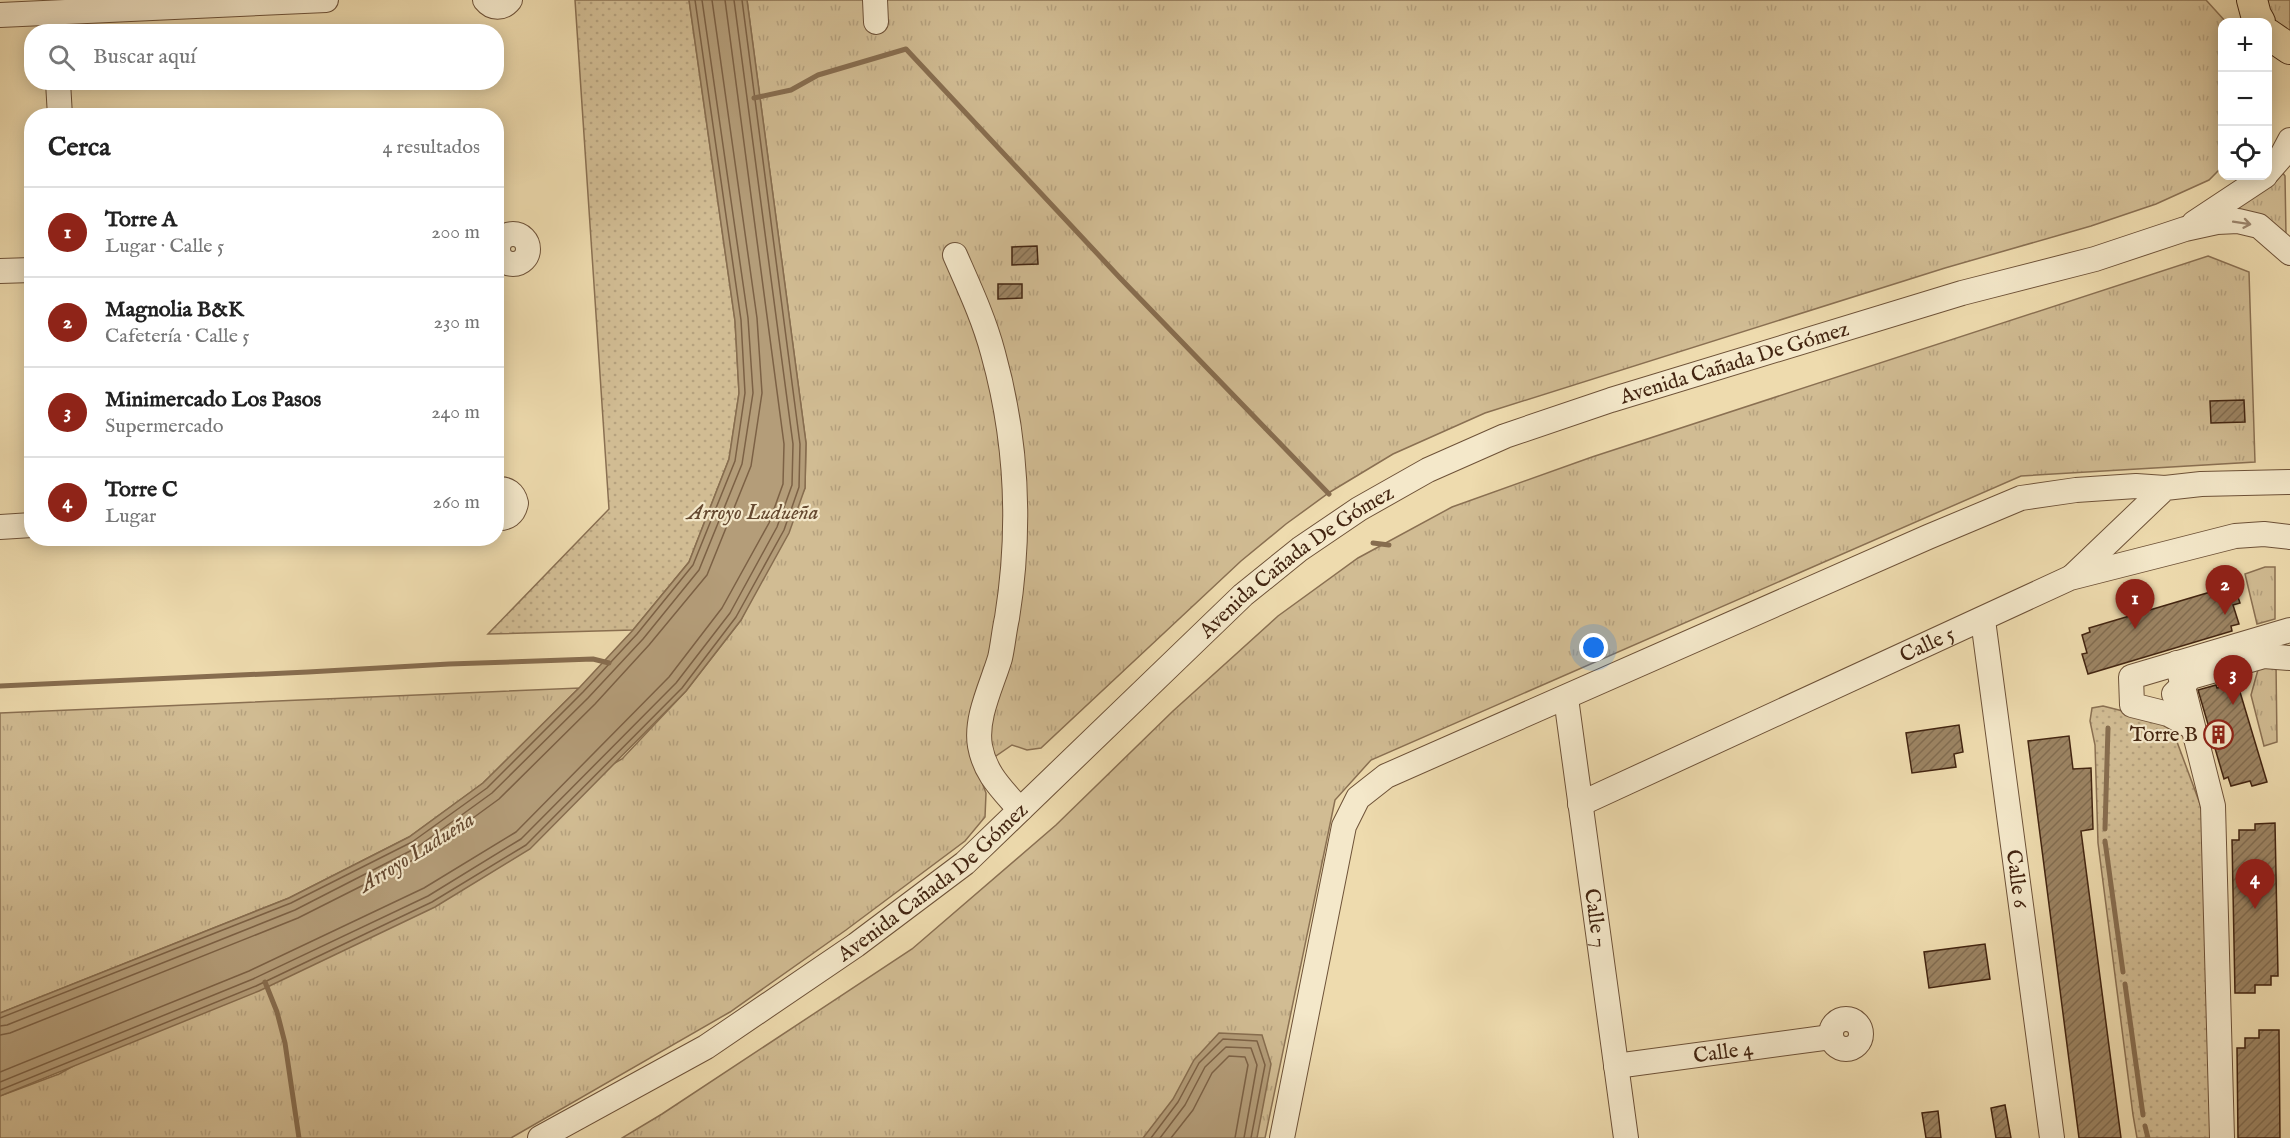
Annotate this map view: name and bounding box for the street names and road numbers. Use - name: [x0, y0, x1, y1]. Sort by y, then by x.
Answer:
- street label: Avenida Cañada De Gómez: [1616, 316, 1853, 412]
- street label: Avenida Cañada De Gómez: [1193, 480, 1399, 646]
- street label: Calle 5: [1896, 621, 1960, 670]
- street label: Avenida Cañada De Gómez: [832, 797, 1035, 969]
- street label: Calle 6: [1999, 848, 2033, 911]
- street label: Calle 7: [1577, 887, 1612, 950]
- street label: Calle 4: [1692, 1036, 1755, 1070]

